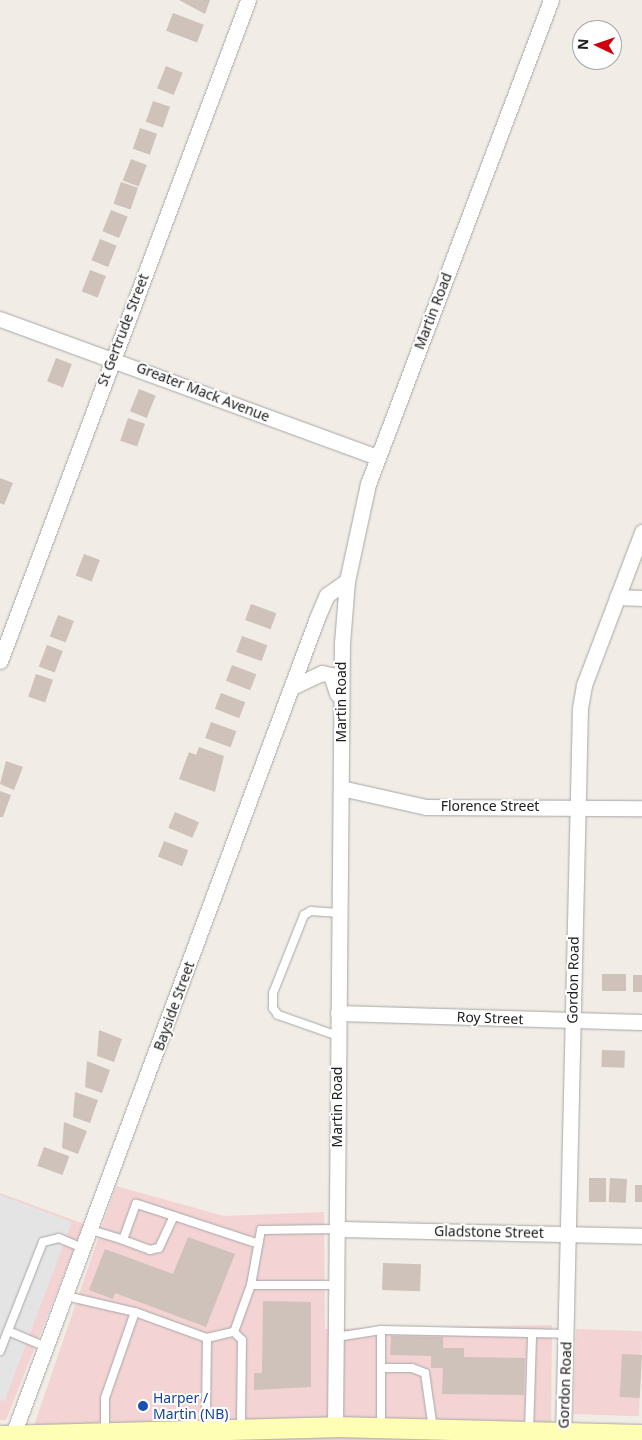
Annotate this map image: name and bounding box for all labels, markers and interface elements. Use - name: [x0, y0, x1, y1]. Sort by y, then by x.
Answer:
- north arrow: [572, 20, 622, 70]
- text: N: [573, 38, 592, 50]
- street label: Martin Road: [411, 270, 455, 352]
- street label: St Gertrude Street: [94, 271, 152, 389]
- street label: Greater Mack Avenue: [134, 359, 272, 425]
- street label: Martin Road: [333, 662, 349, 742]
- street label: Florence Street: [441, 798, 539, 814]
- street label: Gordon Road: [564, 936, 582, 1024]
- street label: Bayside Street: [150, 959, 198, 1053]
- street label: Roy Street: [456, 1008, 524, 1028]
- street label: Martin Road: [329, 1067, 345, 1147]
- street label: Gladstone Street: [434, 1223, 544, 1241]
- street label: Gordon Road: [555, 1341, 575, 1429]
- place label: Harper / Martin (NB): [153, 1390, 228, 1422]
- marker: Harper / Martin (NB): [137, 1400, 149, 1412]

